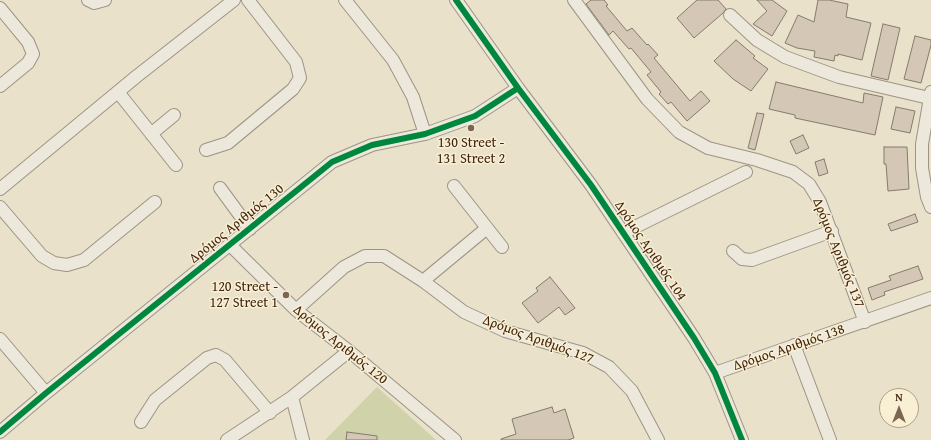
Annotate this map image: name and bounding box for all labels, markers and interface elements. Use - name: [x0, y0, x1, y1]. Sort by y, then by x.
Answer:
- marker: 130 Street - 131 Street 2: [466, 123, 476, 133]
- place label: 130 Street - 131 Street 2: [437, 135, 505, 168]
- street label: Δρόμος Αριθμός 130: [186, 181, 288, 267]
- street label: Δρόμος Αριθμός 137: [808, 196, 868, 310]
- street label: Δρόμος Αριθμός 104: [610, 198, 690, 304]
- place label: 120 Street - 127 Street 1: [209, 279, 278, 312]
- marker: 120 Street - 127 Street 1: [281, 290, 291, 300]
- street label: Δρόμος Αριθμός 120: [289, 302, 391, 388]
- street label: Δρόμος Αριθμός 127: [480, 312, 596, 368]
- street label: Δρόμος Αριθμός 138: [731, 321, 847, 375]
- north arrow: [879, 388, 919, 428]
- text: N: [895, 389, 903, 405]

